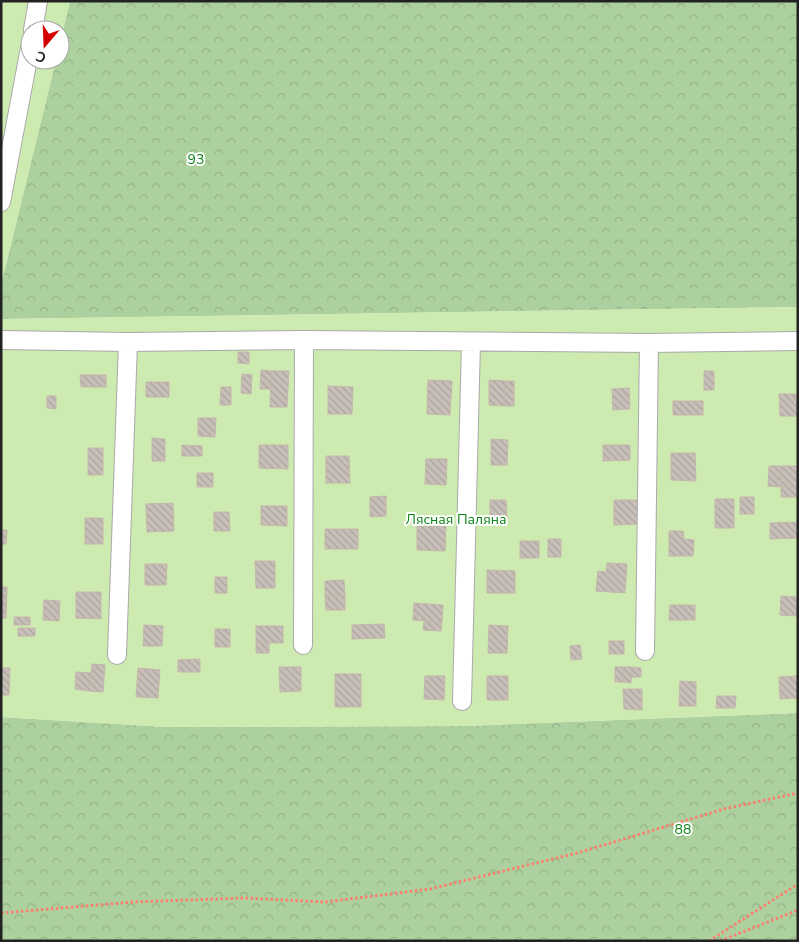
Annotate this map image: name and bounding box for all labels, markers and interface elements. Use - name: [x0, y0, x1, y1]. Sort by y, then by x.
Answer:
- north arrow: [20, 20, 70, 70]
- text: С: [33, 46, 49, 67]
- park label: 93: [188, 150, 204, 169]
- park label: Лясная Паляна: [406, 510, 506, 529]
- park label: 88: [675, 820, 691, 839]

